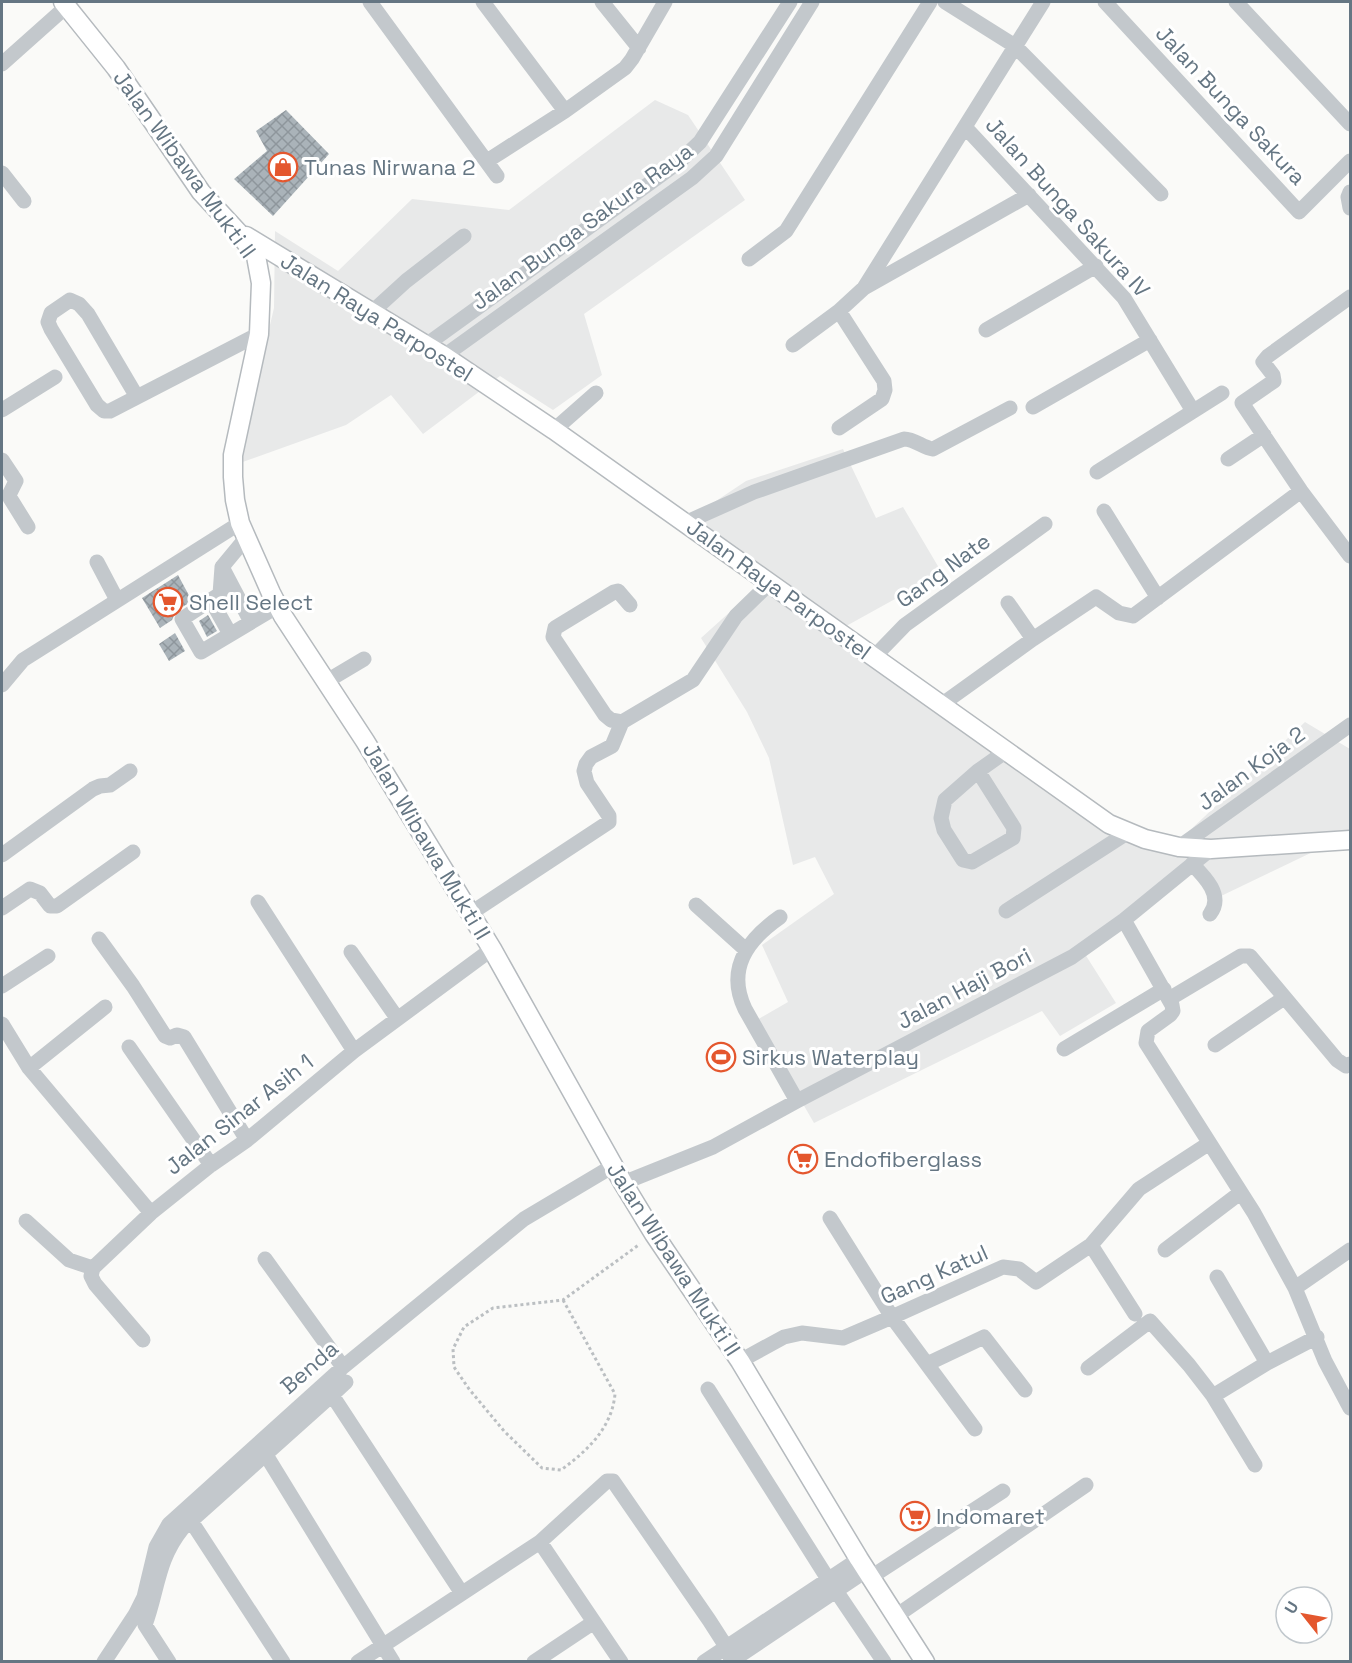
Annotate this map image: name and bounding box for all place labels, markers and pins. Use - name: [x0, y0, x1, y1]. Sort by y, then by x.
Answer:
- shop icon: Tunas Nirwana 2: [267, 151, 299, 183]
- place label: Tunas Nirwana 2: [304, 153, 475, 181]
- supermarket icon: Shell Select: [152, 586, 184, 618]
- place label: Shell Select: [189, 588, 313, 616]
- sports icon: Sirkus Waterplay: [705, 1041, 737, 1073]
- place label: Sirkus Waterplay: [742, 1043, 919, 1071]
- supermarket icon: Endofiberglass: [787, 1143, 819, 1175]
- place label: Endofiberglass: [824, 1145, 982, 1173]
- supermarket icon: Indomaret: [899, 1500, 931, 1532]
- place label: Indomaret: [936, 1502, 1045, 1530]

